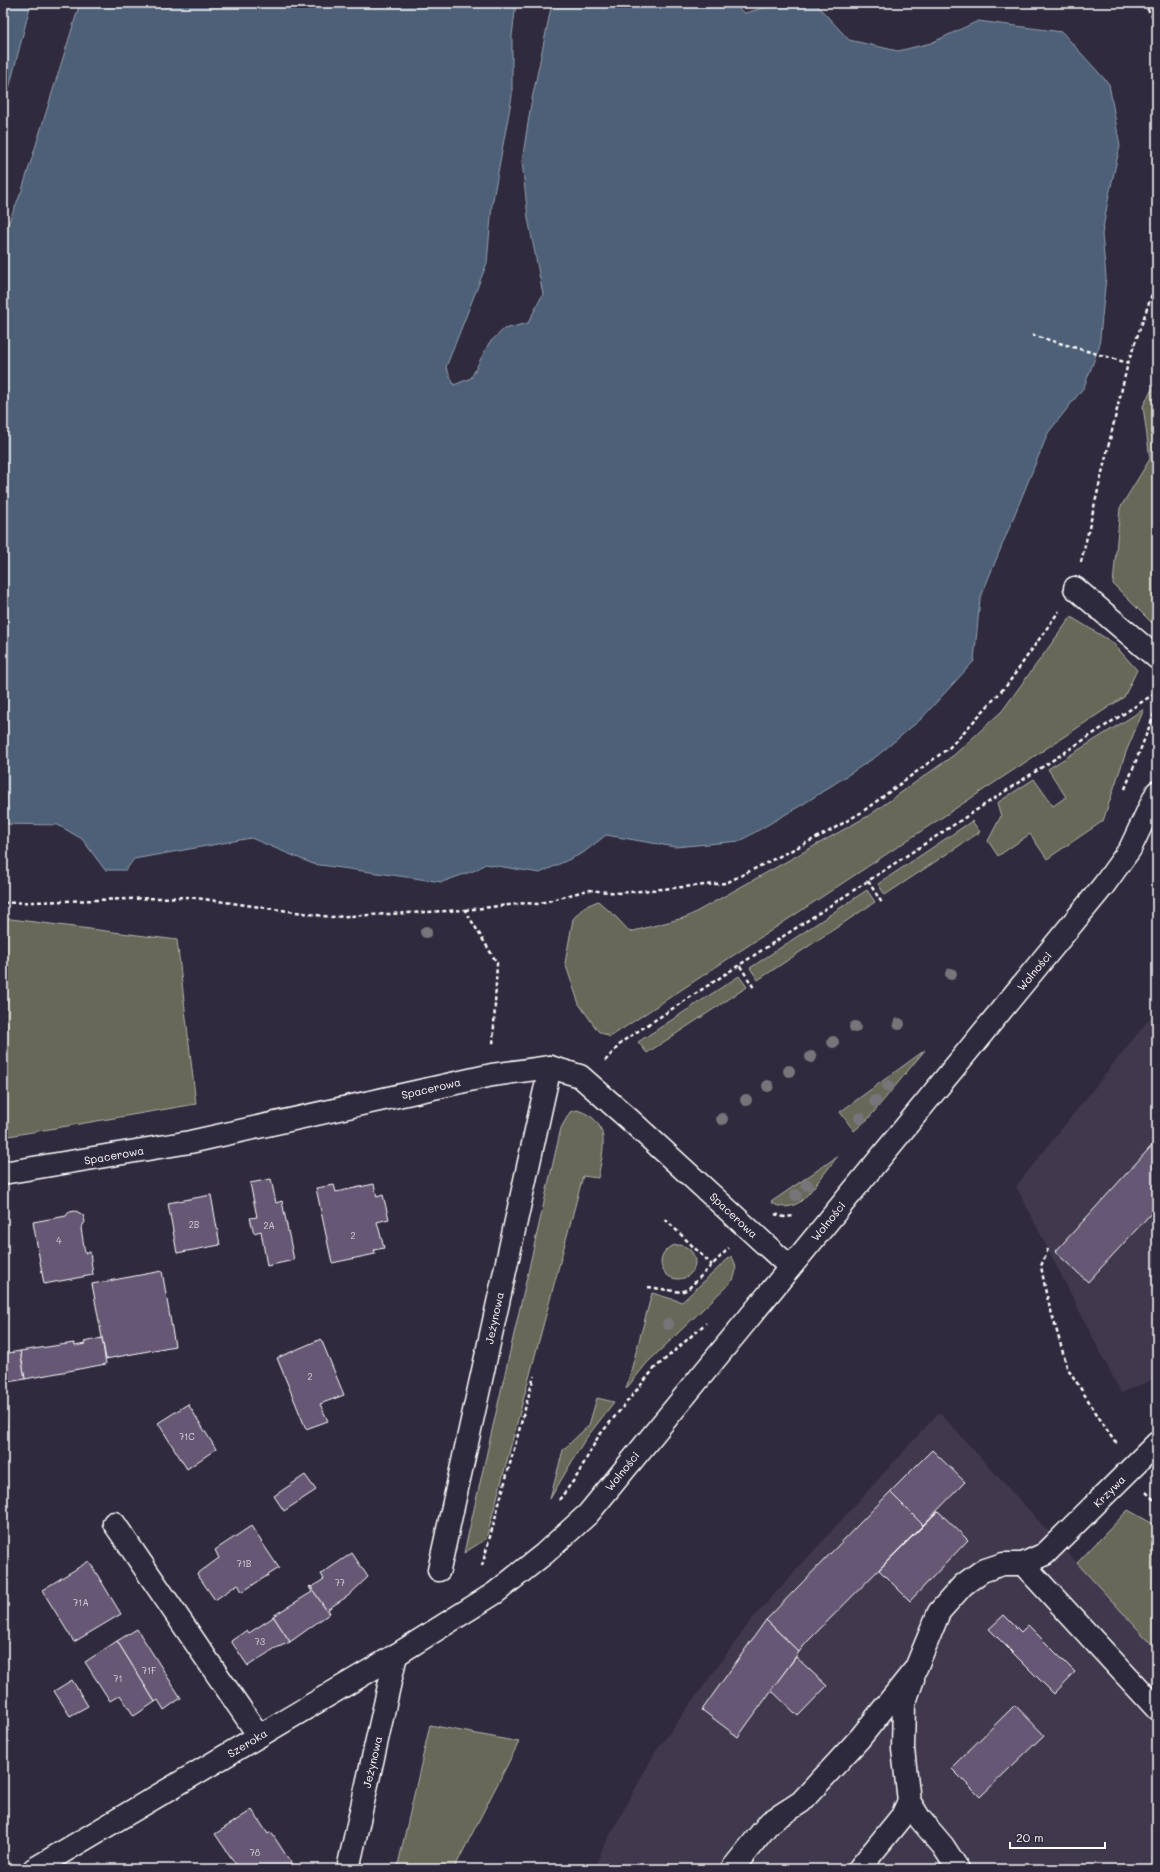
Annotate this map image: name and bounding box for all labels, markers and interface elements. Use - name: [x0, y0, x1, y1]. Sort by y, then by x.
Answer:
- street label: Wolności: [1013, 948, 1055, 994]
- street label: Spacerowa: [400, 1074, 462, 1102]
- street label: Spacerowa: [83, 1142, 145, 1168]
- street label: Spacerowa: [707, 1189, 761, 1241]
- street label: Wolności: [807, 1198, 849, 1244]
- house number: 2B: [189, 1219, 200, 1230]
- house number: 2A: [263, 1220, 275, 1231]
- house number: 2: [350, 1230, 356, 1241]
- house number: 4: [56, 1235, 62, 1246]
- street label: Jeżynowa: [481, 1291, 507, 1345]
- house number: 2: [307, 1371, 313, 1382]
- house number: 71C: [179, 1431, 195, 1442]
- street label: Wolności: [601, 1448, 643, 1494]
- street label: Krzywa: [1090, 1472, 1128, 1510]
- house number: 71B: [237, 1558, 252, 1569]
- house number: 77: [335, 1577, 345, 1588]
- house number: 71A: [73, 1597, 89, 1608]
- house number: 73: [255, 1636, 265, 1647]
- house number: 71F: [142, 1665, 156, 1676]
- house number: 71: [113, 1673, 123, 1684]
- street label: Szeroka: [224, 1725, 270, 1761]
- street label: Jeżynowa: [359, 1734, 385, 1789]
- scale bar: [1010, 1824, 1105, 1850]
- text: 20 m: [1016, 1829, 1044, 1845]
- house number: 78: [250, 1847, 261, 1858]

